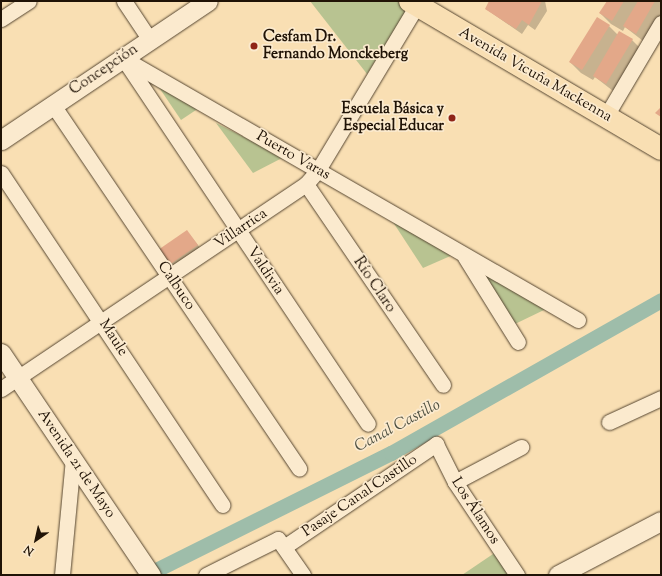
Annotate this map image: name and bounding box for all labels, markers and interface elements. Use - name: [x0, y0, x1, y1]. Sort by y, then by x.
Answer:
- street label: Avenida Vicuña Mackenna: [455, 24, 615, 126]
- place label: Cesfam Dr. Fernando Monckeberg: [263, 28, 408, 63]
- marker: Cesfam Dr. Fernando Monckeberg: [248, 40, 260, 52]
- street label: Concepción: [66, 41, 142, 99]
- place label: Escuela Básica y Especial Educar: [342, 100, 444, 135]
- marker: Escuela Básica y Especial Educar: [447, 113, 457, 123]
- street label: Puerto Varas: [253, 128, 333, 184]
- street label: Villarrica: [211, 205, 271, 253]
- street label: Valdivia: [242, 244, 288, 298]
- street label: Río Claro: [349, 254, 399, 316]
- street label: Calbuco: [153, 258, 199, 314]
- street label: Maule: [95, 316, 131, 360]
- water label: Canal Castillo: [352, 396, 444, 458]
- street label: Avenida 21 de Mayo: [33, 406, 119, 522]
- street label: Pasaje Canal Castillo: [299, 451, 421, 541]
- street label: Los Álamos: [447, 474, 503, 548]
- north arrow: [16, 520, 56, 560]
- text: N: [21, 541, 37, 559]

